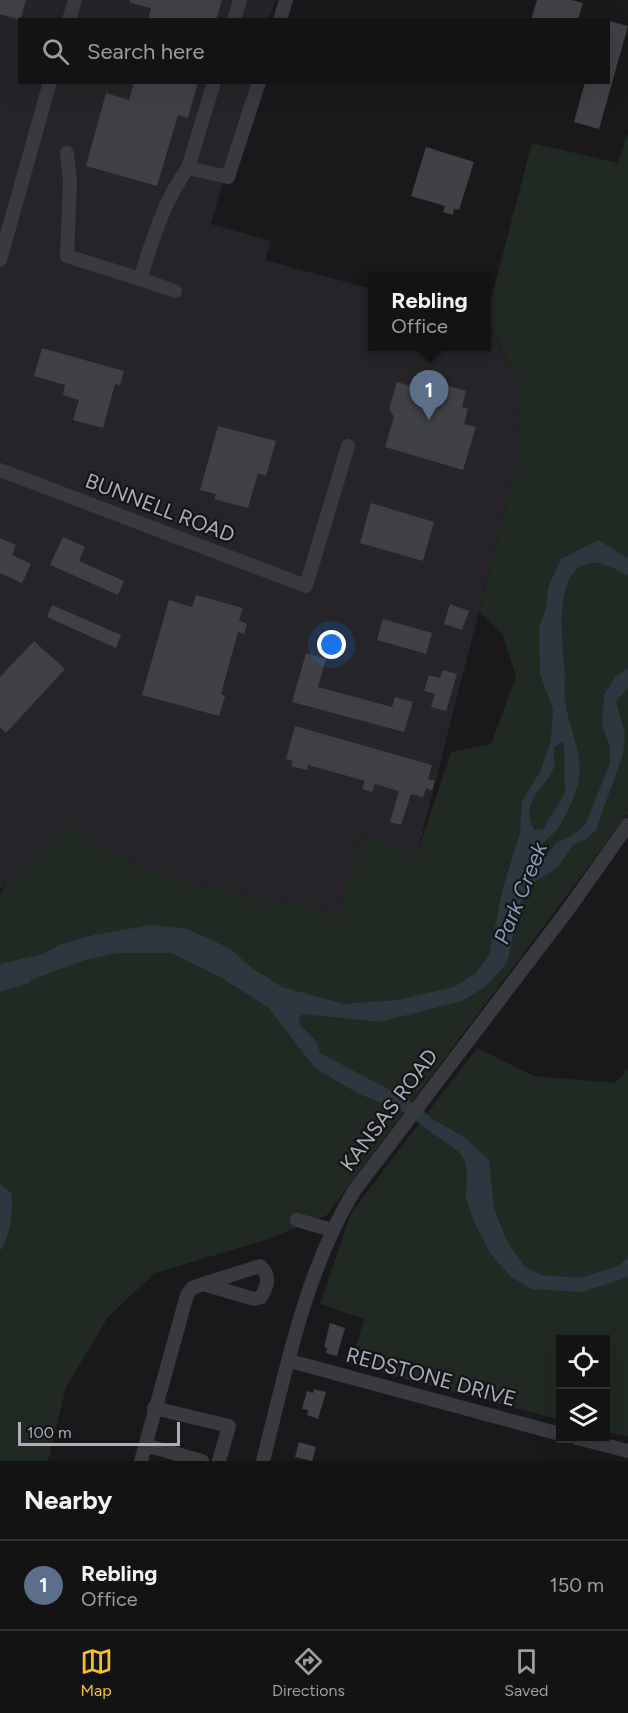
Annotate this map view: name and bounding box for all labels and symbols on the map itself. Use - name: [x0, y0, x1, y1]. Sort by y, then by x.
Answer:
- pin: 1: [410, 370, 448, 420]
- street label: BUNNELL ROAD: [82, 468, 238, 547]
- your location: [317, 630, 346, 659]
- water label: Park Creek: [488, 837, 554, 948]
- street label: KANSAS ROAD: [335, 1044, 443, 1176]
- street label: REDSTONE DRIVE: [343, 1342, 519, 1411]
- scale bar: [18, 1419, 180, 1446]

